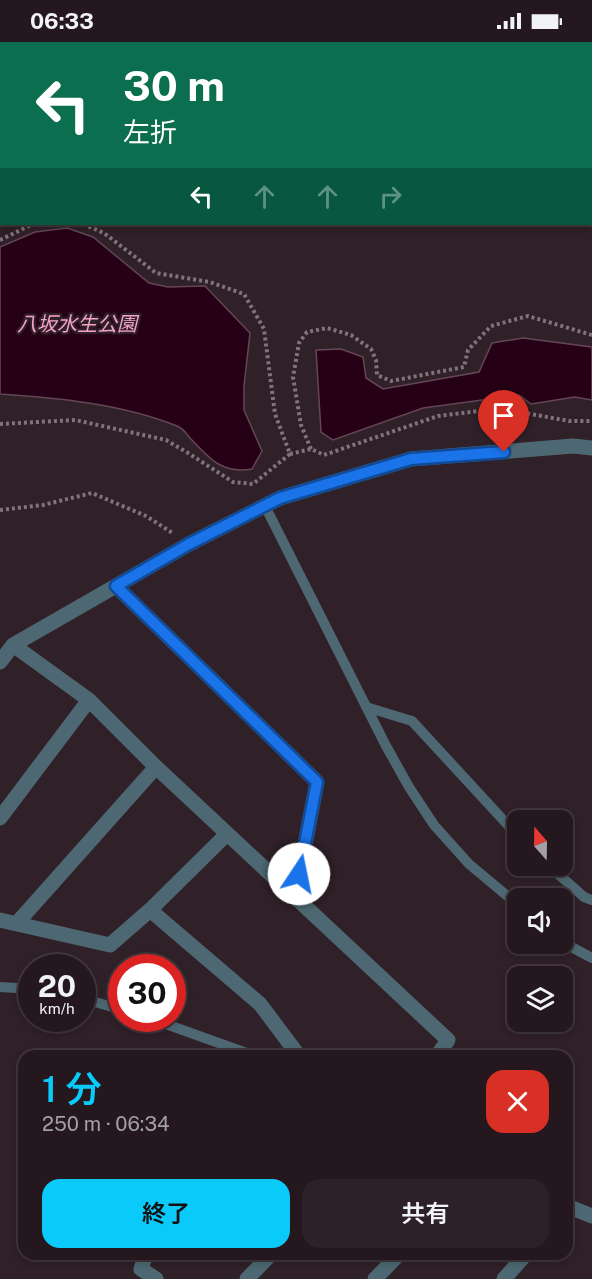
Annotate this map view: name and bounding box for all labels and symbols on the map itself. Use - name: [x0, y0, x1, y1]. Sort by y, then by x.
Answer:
- water label: 八坂水生公園: [17, 312, 140, 336]
- pin: [478, 390, 529, 452]
- north arrow: [507, 810, 573, 876]
- position arrow: [267, 842, 331, 906]
- speed limit sign: 30: [108, 954, 186, 1032]

